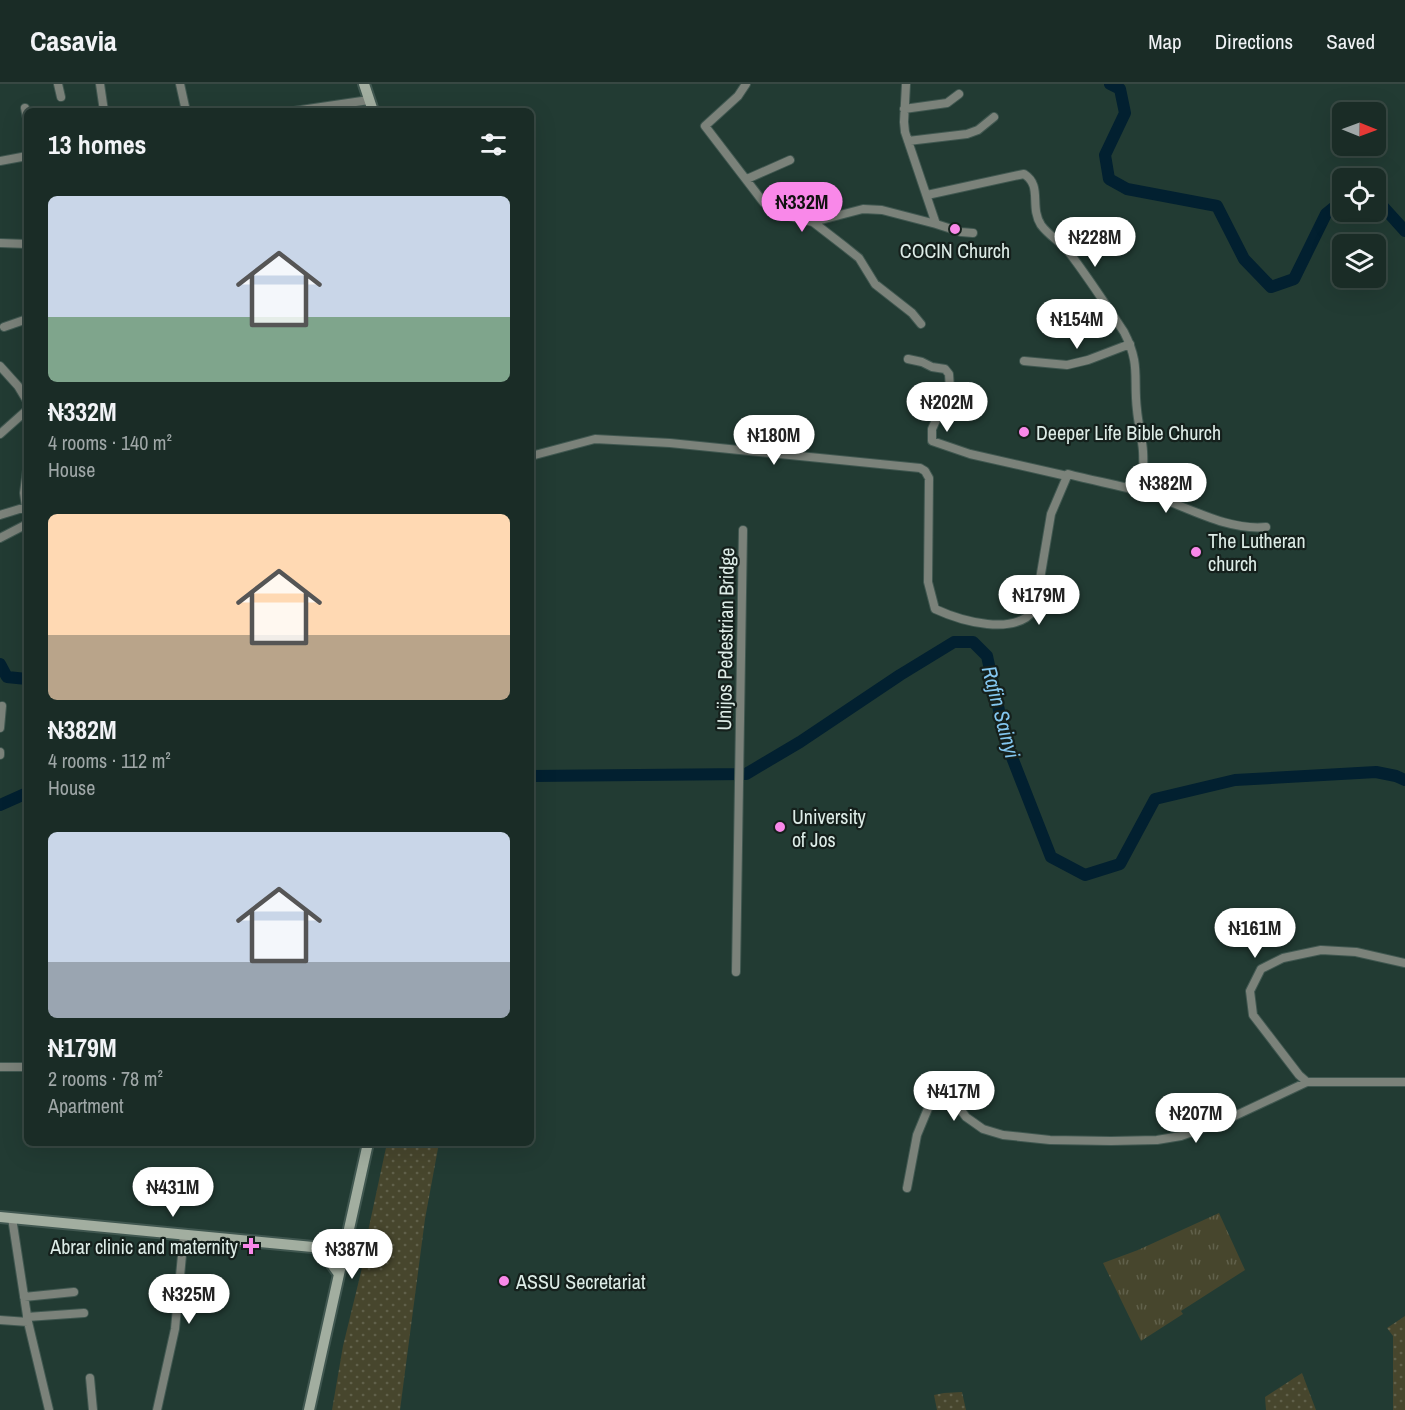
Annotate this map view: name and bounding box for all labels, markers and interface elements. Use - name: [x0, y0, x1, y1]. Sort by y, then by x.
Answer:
- text: Casavia: [30, 22, 117, 60]
- text: Map: [1148, 27, 1182, 56]
- text: Directions: [1215, 27, 1293, 56]
- text: Saved: [1326, 27, 1375, 56]
- north arrow: [1332, 102, 1386, 156]
- map controls: [1332, 102, 1386, 288]
- text: 13 homes: [48, 127, 146, 162]
- icon: filters: [477, 128, 510, 161]
- button: locate: [1332, 168, 1386, 222]
- pin: ₦332M: [760, 182, 844, 233]
- text: ₦332M: [776, 188, 828, 215]
- pin: ₦228M: [1053, 217, 1137, 268]
- marker: COCIN Church: [948, 222, 962, 236]
- text: ₦228M: [1069, 223, 1121, 250]
- button: layers: [1332, 234, 1386, 288]
- icon: home: [225, 235, 333, 343]
- place label: COCIN Church: [900, 237, 1010, 264]
- pin: ₦154M: [1035, 299, 1119, 350]
- text: ₦154M: [1051, 305, 1103, 332]
- pin: ₦202M: [905, 382, 989, 433]
- text: ₦202M: [921, 388, 973, 415]
- text: ₦332M: [48, 394, 117, 429]
- pin: ₦180M: [732, 415, 816, 466]
- place label: Deeper Life Bible Church: [1036, 419, 1221, 446]
- text: ₦180M: [748, 421, 800, 448]
- marker: Deeper Life Bible Church: [1017, 425, 1031, 439]
- text: 4 rooms · 140 m²: [48, 429, 172, 456]
- text: House: [48, 456, 95, 483]
- pin: ₦382M: [1124, 463, 1208, 514]
- text: ₦382M: [1140, 469, 1192, 496]
- place label: The Lutheran church: [1208, 527, 1306, 577]
- marker: The Lutheran church: [1189, 545, 1203, 559]
- street label: Unijos Pedestrian Bridge: [710, 547, 740, 731]
- icon: home: [225, 553, 333, 661]
- pin: ₦179M: [997, 575, 1081, 626]
- text: ₦179M: [1013, 581, 1065, 608]
- water label: Rafin Sainyi: [975, 662, 1027, 762]
- text: ₦382M: [48, 712, 117, 747]
- text: 4 rooms · 112 m²: [48, 747, 171, 774]
- text: House: [48, 774, 95, 801]
- place label: University of Jos: [792, 803, 867, 853]
- marker: University of Jos: [773, 820, 787, 834]
- icon: home: [225, 871, 333, 979]
- pin: ₦161M: [1213, 908, 1297, 959]
- text: ₦161M: [1229, 914, 1281, 941]
- text: ₦179M: [48, 1030, 117, 1065]
- text: 2 rooms · 78 m²: [48, 1065, 163, 1092]
- pin: ₦417M: [912, 1071, 996, 1122]
- text: ₦417M: [928, 1077, 980, 1104]
- text: Apartment: [48, 1092, 124, 1119]
- pin: ₦207M: [1154, 1093, 1238, 1144]
- text: ₦207M: [1170, 1099, 1222, 1126]
- pin: ₦431M: [131, 1167, 215, 1218]
- text: ₦431M: [147, 1173, 199, 1200]
- pin: ₦387M: [310, 1229, 394, 1280]
- place label: Abrar clinic and maternity: [49, 1233, 239, 1260]
- text: ₦387M: [326, 1235, 378, 1262]
- marker: Abrar clinic and maternity: [242, 1237, 260, 1255]
- place label: ASSU Secretariat: [515, 1268, 646, 1295]
- pin: ₦325M: [147, 1274, 231, 1325]
- marker: ASSU Secretariat: [497, 1274, 511, 1288]
- text: ₦325M: [163, 1280, 215, 1307]

